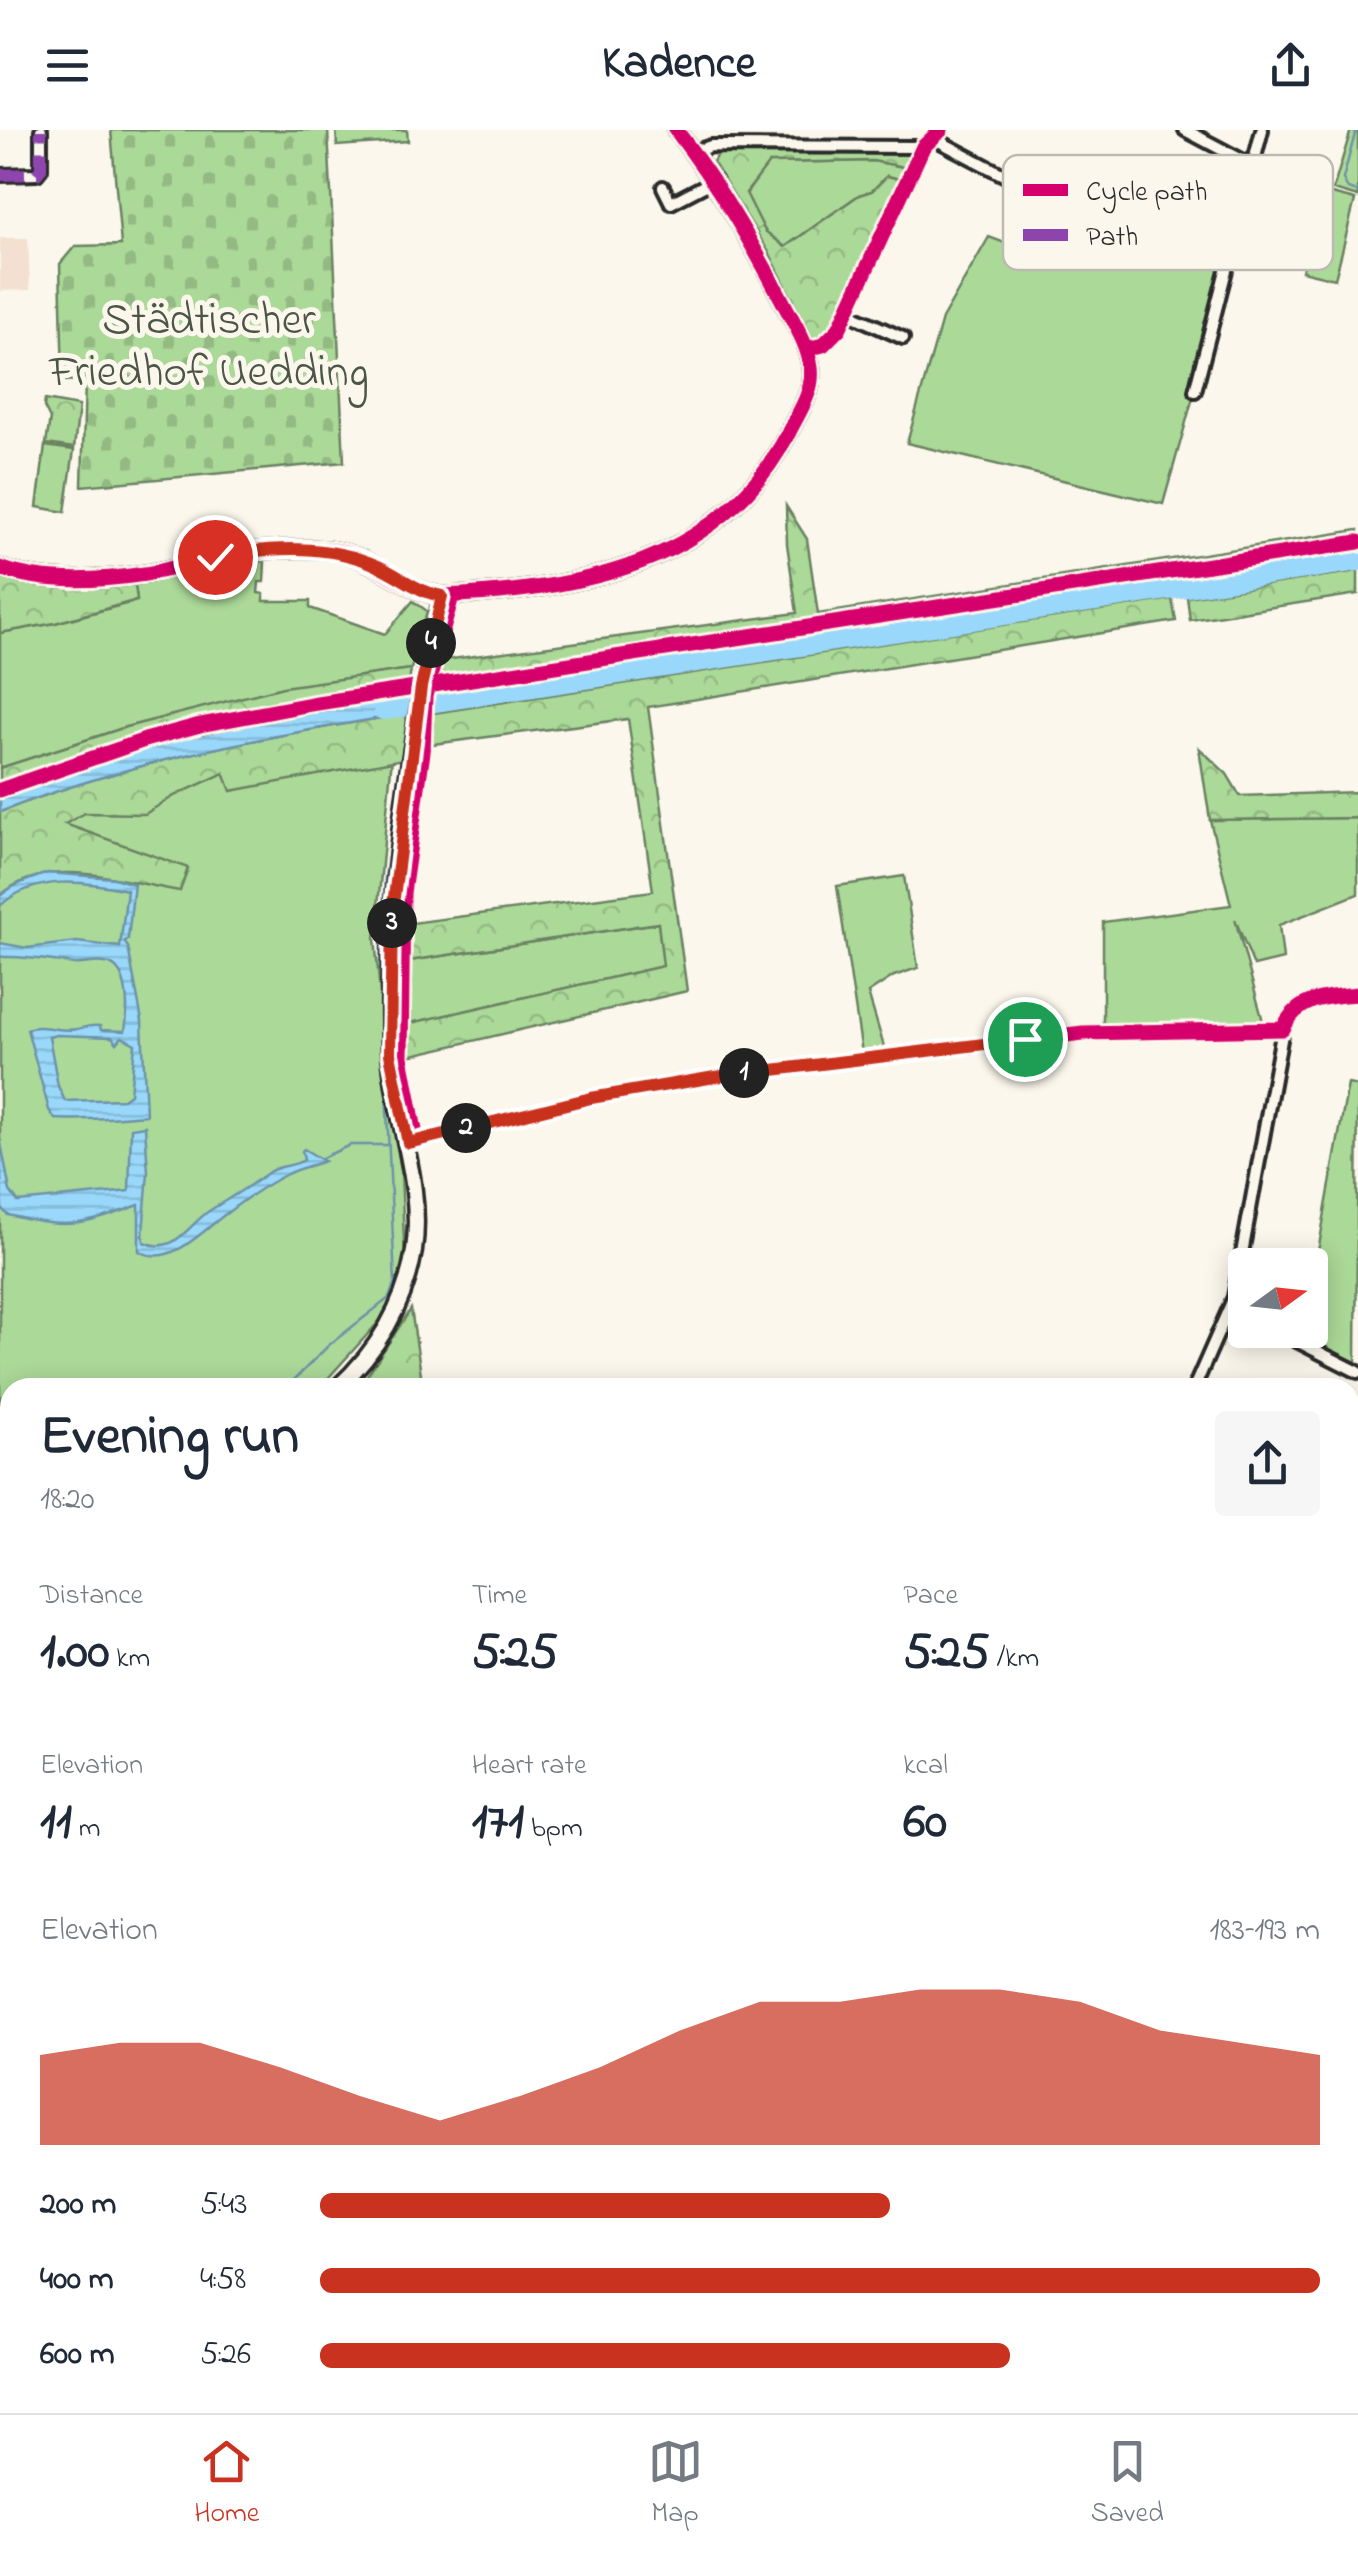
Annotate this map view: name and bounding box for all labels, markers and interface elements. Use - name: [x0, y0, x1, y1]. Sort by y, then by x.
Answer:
- text: Kadence: [602, 32, 756, 98]
- icon: menu: [40, 38, 95, 93]
- icon: share: [1263, 38, 1318, 93]
- legend: [1003, 155, 1333, 270]
- text: Cycle path: [1086, 173, 1208, 214]
- text: Path: [1086, 218, 1138, 259]
- park label: Städtischer Friedhof Uedding: [48, 289, 369, 408]
- pin: [173, 515, 258, 600]
- icon: check: [188, 530, 243, 585]
- pin: 4: [406, 618, 456, 668]
- text: 4: [425, 622, 437, 663]
- pin: 3: [367, 898, 417, 948]
- text: 3: [386, 902, 398, 943]
- pin: [983, 997, 1068, 1082]
- icon: arrive: [998, 1012, 1053, 1067]
- pin: 1: [719, 1048, 769, 1098]
- text: 1: [740, 1052, 748, 1093]
- pin: 2: [441, 1103, 491, 1153]
- text: 2: [459, 1107, 473, 1148]
- north arrow: [1228, 1248, 1328, 1348]
- map controls: [1228, 1248, 1328, 1348]
- text: Evening run: [40, 1399, 299, 1479]
- button: share: [1215, 1411, 1320, 1516]
- text: 18:20: [40, 1477, 95, 1524]
- text: Distance: [40, 1576, 143, 1617]
- text: Time: [472, 1576, 527, 1617]
- text: Pace: [903, 1576, 958, 1617]
- text: 1.00: [40, 1617, 109, 1690]
- text: 5:25: [472, 1617, 558, 1690]
- text: 5:25: [903, 1617, 990, 1690]
- text: km: [109, 1639, 150, 1680]
- text: /km: [990, 1639, 1039, 1680]
- text: Elevation: [40, 1746, 143, 1787]
- text: Heart rate: [472, 1746, 586, 1787]
- text: kcal: [903, 1746, 948, 1787]
- text: 11: [40, 1787, 72, 1860]
- text: 171: [472, 1787, 524, 1860]
- text: 60: [903, 1787, 947, 1860]
- text: m: [72, 1809, 101, 1850]
- text: bpm: [524, 1809, 583, 1850]
- text: Elevation: [40, 1908, 158, 1955]
- text: 183–193 m: [1210, 1908, 1320, 1955]
- text: 200 m: [40, 2182, 116, 2229]
- text: 5:43: [200, 2182, 247, 2229]
- text: 400 m: [40, 2257, 114, 2304]
- text: 4:58: [200, 2257, 246, 2304]
- text: 600 m: [40, 2332, 115, 2379]
- text: 5:26: [200, 2332, 251, 2379]
- tab: Home: [194, 2434, 259, 2535]
- tab: Map: [648, 2434, 703, 2535]
- tab: Saved: [1091, 2434, 1164, 2535]

